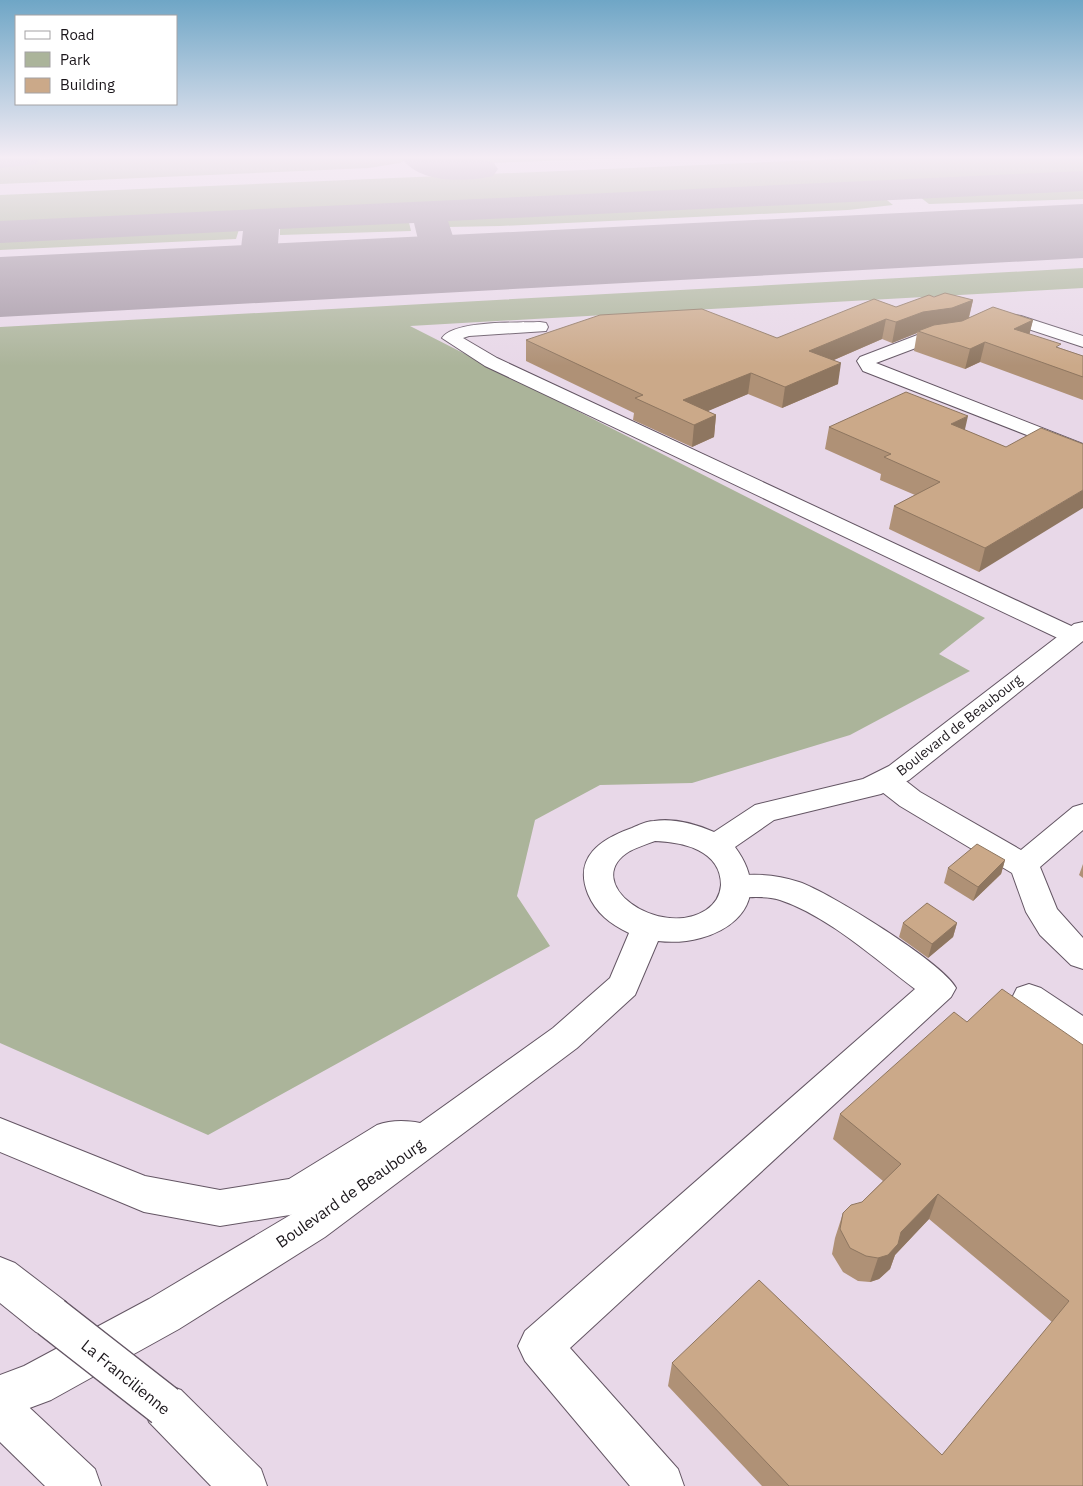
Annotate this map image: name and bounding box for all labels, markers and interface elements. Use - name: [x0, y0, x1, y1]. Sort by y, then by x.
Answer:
- legend: [15, 15, 178, 105]
- text: Road: [60, 25, 95, 44]
- text: Park: [60, 50, 90, 69]
- text: Building: [60, 75, 115, 94]
- street label: Boulevard de Beaubourg: [893, 670, 1026, 780]
- street label: Boulevard de Beaubourg: [272, 1134, 429, 1252]
- street label: La Francilienne: [78, 1335, 175, 1419]

